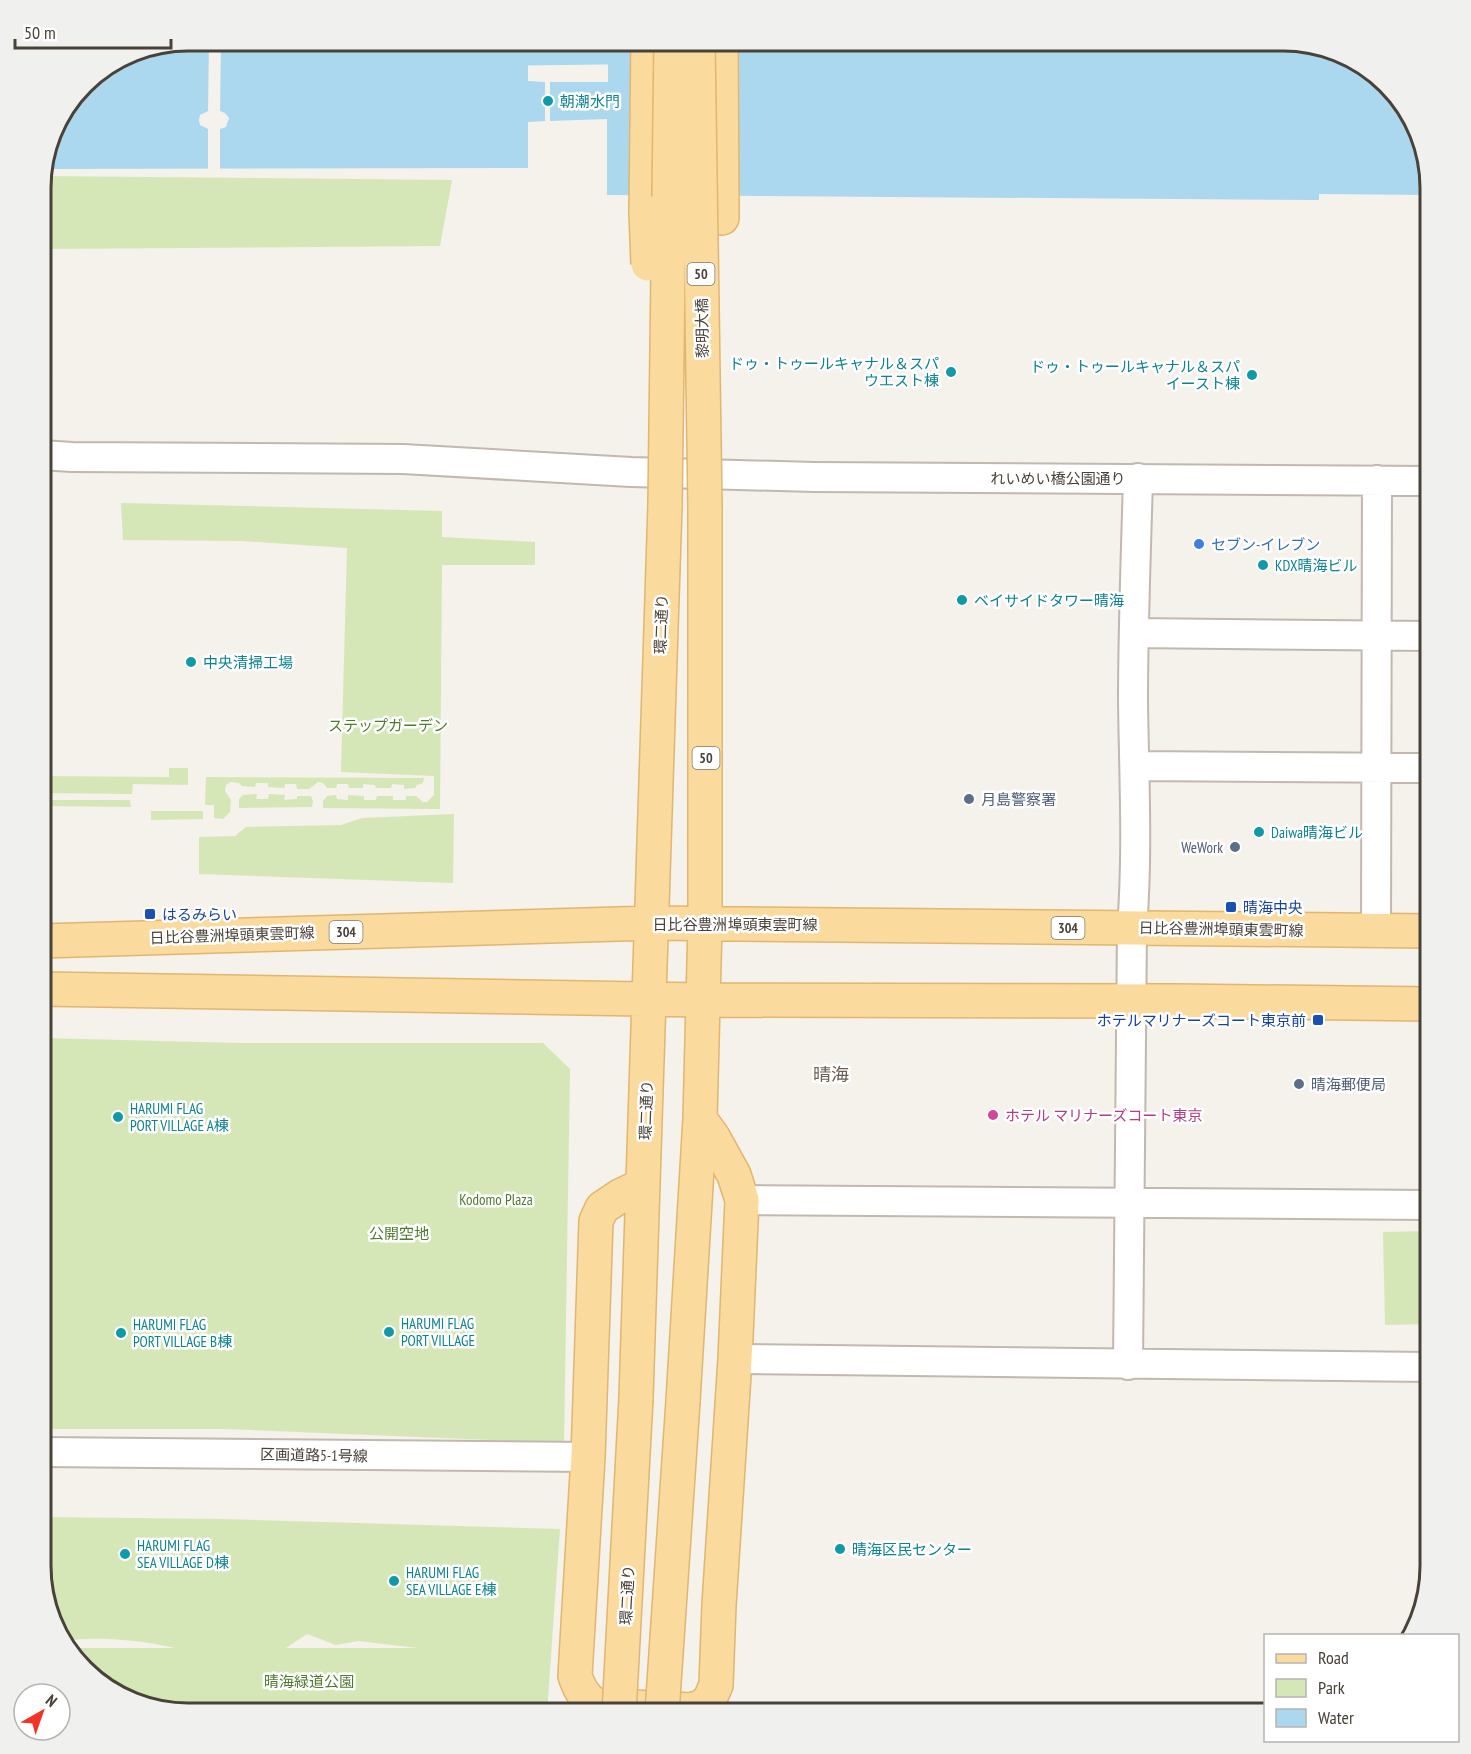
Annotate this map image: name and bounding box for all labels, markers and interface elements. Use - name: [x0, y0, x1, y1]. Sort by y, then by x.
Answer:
- scale bar: [15, 12, 171, 50]
- text: 50 m: [24, 21, 56, 44]
- place label: 朝潮水門: [560, 92, 620, 111]
- marker: 朝潮水門: [541, 94, 555, 108]
- road number: 50: [688, 263, 714, 285]
- street label: 黎明大橋: [692, 298, 712, 358]
- place label: ドゥ・トゥールキャナル＆スパ ウエスト棟: [729, 354, 939, 390]
- place label: ドゥ・トゥールキャナル＆スパ イースト棟: [1030, 357, 1240, 393]
- marker: ドゥ・トゥールキャナル＆スパ ウエスト棟: [944, 365, 958, 379]
- marker: ドゥ・トゥールキャナル＆スパ イースト棟: [1245, 368, 1259, 382]
- street label: れいめい橋公園通り: [990, 469, 1126, 488]
- place label: セブン-イレブン: [1211, 535, 1320, 554]
- marker: セブン-イレブン: [1192, 537, 1206, 551]
- place label: KDX晴海ビル: [1275, 556, 1357, 575]
- marker: KDX晴海ビル: [1256, 558, 1270, 572]
- place label: ベイサイドタワー晴海: [974, 591, 1124, 610]
- marker: ベイサイドタワー晴海: [955, 593, 969, 607]
- street label: 環二通り: [650, 594, 672, 654]
- place label: 中央清掃工場: [203, 653, 293, 672]
- marker: 中央清掃工場: [184, 655, 198, 669]
- park label: ステップガーデン: [328, 716, 448, 735]
- road number: 50: [692, 747, 720, 769]
- place label: 月島警察署: [981, 790, 1056, 809]
- marker: 月島警察署: [962, 792, 976, 806]
- place label: Daiwa晴海ビル: [1271, 823, 1363, 842]
- marker: Daiwa晴海ビル: [1252, 825, 1266, 839]
- place label: WeWork: [1181, 838, 1223, 857]
- marker: WeWork: [1228, 840, 1242, 854]
- place label: 晴海中央: [1243, 898, 1303, 917]
- marker: 晴海中央: [1224, 900, 1238, 914]
- place label: はるみらい: [162, 905, 237, 924]
- marker: はるみらい: [143, 907, 157, 921]
- street label: 日比谷豊洲埠頭東雲町線: [652, 915, 818, 934]
- road number: 304: [1052, 917, 1084, 939]
- street label: 日比谷豊洲埠頭東雲町線: [1138, 918, 1304, 940]
- road number: 304: [330, 921, 362, 943]
- street label: 日比谷豊洲埠頭東雲町線: [149, 923, 315, 947]
- place label: ホテルマリナーズコート東京前: [1097, 1011, 1306, 1030]
- marker: ホテルマリナーズコート東京前: [1311, 1013, 1325, 1027]
- district label: 晴海: [813, 1063, 849, 1086]
- place label: 晴海郵便局: [1311, 1075, 1386, 1094]
- marker: 晴海郵便局: [1292, 1077, 1306, 1091]
- street label: 環二通り: [635, 1080, 657, 1140]
- place label: HARUMI FLAG PORT VILLAGE A棟: [130, 1099, 229, 1135]
- place label: ホテル マリナーズコート東京: [1005, 1106, 1202, 1125]
- marker: ホテル マリナーズコート東京: [986, 1108, 1000, 1122]
- marker: HARUMI FLAG PORT VILLAGE A棟: [111, 1110, 125, 1124]
- park label: Kodomo Plaza: [459, 1190, 533, 1209]
- park label: 公開空地: [369, 1224, 429, 1243]
- place label: HARUMI FLAG PORT VILLAGE: [401, 1314, 475, 1350]
- place label: HARUMI FLAG PORT VILLAGE B棟: [133, 1315, 232, 1351]
- marker: HARUMI FLAG PORT VILLAGE: [382, 1325, 396, 1339]
- marker: HARUMI FLAG PORT VILLAGE B棟: [114, 1326, 128, 1340]
- street label: 区画道路5-1号線: [260, 1445, 368, 1465]
- place label: HARUMI FLAG SEA VILLAGE D棟: [137, 1536, 229, 1572]
- place label: 晴海区民センター: [852, 1540, 972, 1559]
- marker: 晴海区民センター: [833, 1542, 847, 1556]
- marker: HARUMI FLAG SEA VILLAGE D棟: [118, 1547, 132, 1561]
- place label: HARUMI FLAG SEA VILLAGE E棟: [406, 1563, 496, 1599]
- street label: 環二通り: [616, 1565, 638, 1625]
- marker: HARUMI FLAG SEA VILLAGE E棟: [387, 1574, 401, 1588]
- legend: [1264, 1634, 1459, 1742]
- text: Road: [1318, 1646, 1349, 1669]
- park label: 晴海緑道公園: [264, 1672, 354, 1691]
- text: Park: [1318, 1676, 1345, 1699]
- north arrow: [12, 1682, 72, 1742]
- text: N: [42, 1690, 61, 1711]
- text: Water: [1318, 1706, 1354, 1729]

